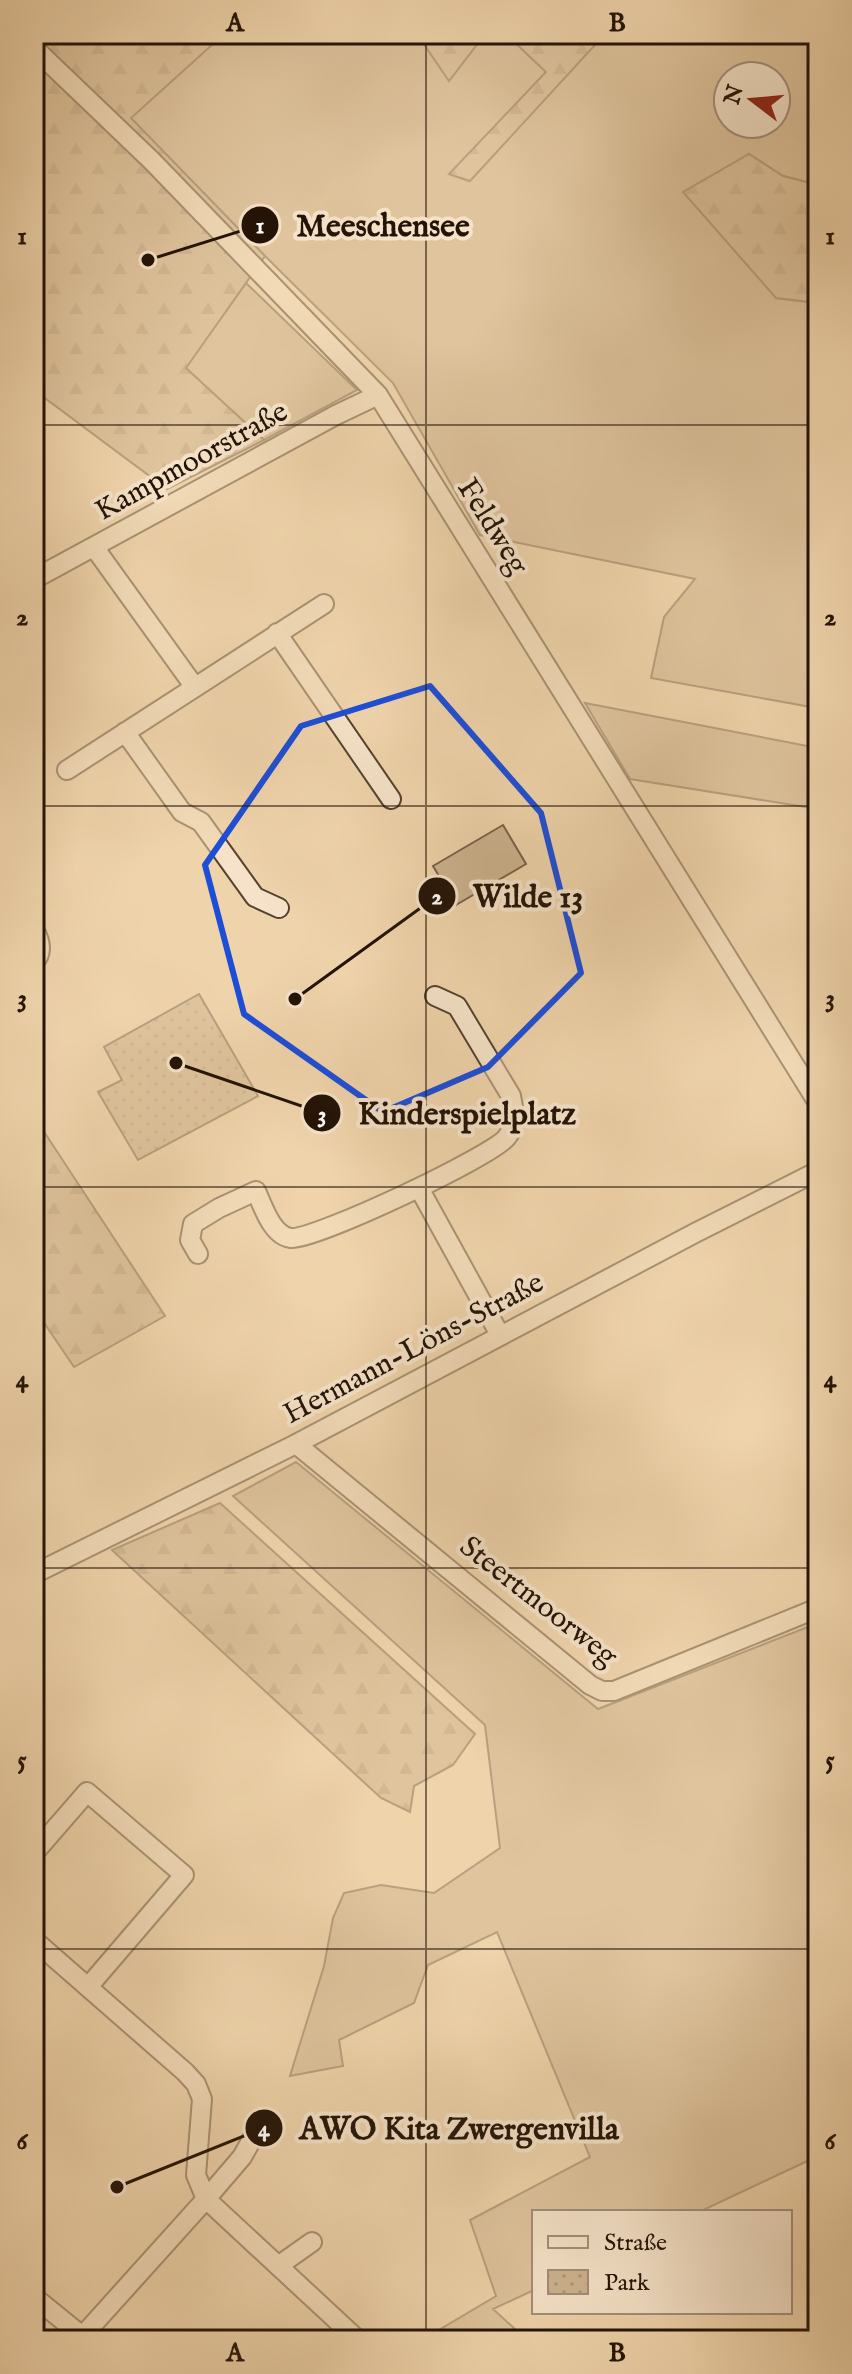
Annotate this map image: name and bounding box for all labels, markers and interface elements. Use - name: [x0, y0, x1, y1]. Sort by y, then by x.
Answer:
- text: A: [225, 7, 245, 40]
- text: B: [608, 7, 626, 40]
- north arrow: [712, 60, 792, 140]
- text: N: [718, 82, 751, 109]
- callout: Meeschensee: [240, 197, 486, 253]
- text: Meeschensee: [296, 207, 470, 248]
- text: 1: [256, 211, 265, 242]
- text: 1: [17, 220, 27, 253]
- text: 1: [825, 220, 835, 253]
- street label: Kampmoorstraße: [89, 393, 295, 531]
- street label: Feldweg: [448, 472, 537, 583]
- text: 2: [16, 601, 28, 634]
- text: 2: [824, 601, 836, 634]
- callout: Wilde 13: [417, 868, 599, 924]
- text: Wilde 13: [472, 878, 583, 919]
- text: 2: [431, 882, 443, 913]
- text: 3: [17, 982, 27, 1015]
- text: 3: [825, 982, 835, 1015]
- callout: Kinderspielplatz: [302, 1085, 592, 1141]
- text: Kinderspielplatz: [358, 1095, 576, 1136]
- text: 3: [318, 1100, 326, 1131]
- street label: Hermann-Löns-Straße: [277, 1264, 551, 1434]
- text: 4: [16, 1363, 30, 1396]
- text: 4: [824, 1363, 838, 1396]
- street label: Steertmoorweg: [451, 1528, 625, 1676]
- text: 5: [17, 1744, 27, 1777]
- text: 5: [825, 1744, 835, 1777]
- callout: AWO Kita Zwergenvilla: [244, 2100, 635, 2156]
- text: AWO Kita Zwergenvilla: [297, 2110, 620, 2151]
- text: 4: [258, 2114, 271, 2145]
- text: 6: [17, 2125, 29, 2158]
- text: 6: [825, 2125, 837, 2158]
- legend: [532, 2210, 792, 2314]
- text: Straße: [604, 2228, 667, 2259]
- text: Park: [604, 2268, 650, 2299]
- text: A: [225, 2337, 245, 2370]
- text: B: [608, 2337, 626, 2370]

